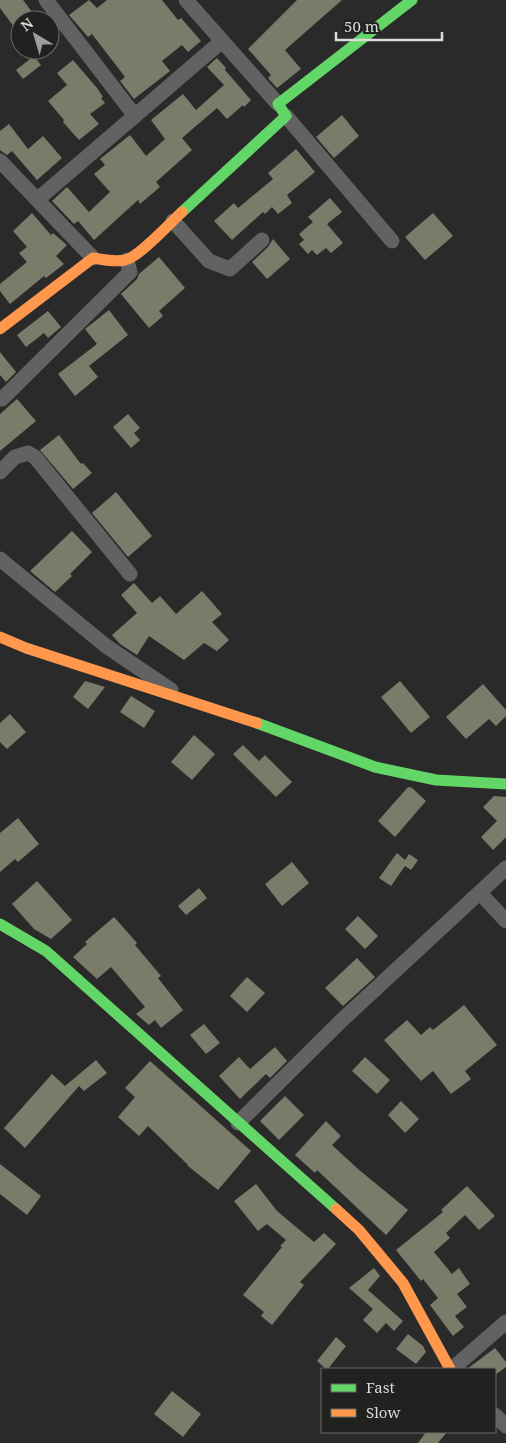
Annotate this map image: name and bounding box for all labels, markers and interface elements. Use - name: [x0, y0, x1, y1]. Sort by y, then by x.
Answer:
- north arrow: [10, 10, 60, 60]
- scale bar: [336, 10, 442, 42]
- text: N: [16, 13, 37, 35]
- text: 50 m: [344, 16, 379, 36]
- legend: [321, 1368, 496, 1433]
- text: Fast: [366, 1377, 395, 1397]
- text: Slow: [366, 1402, 400, 1422]

